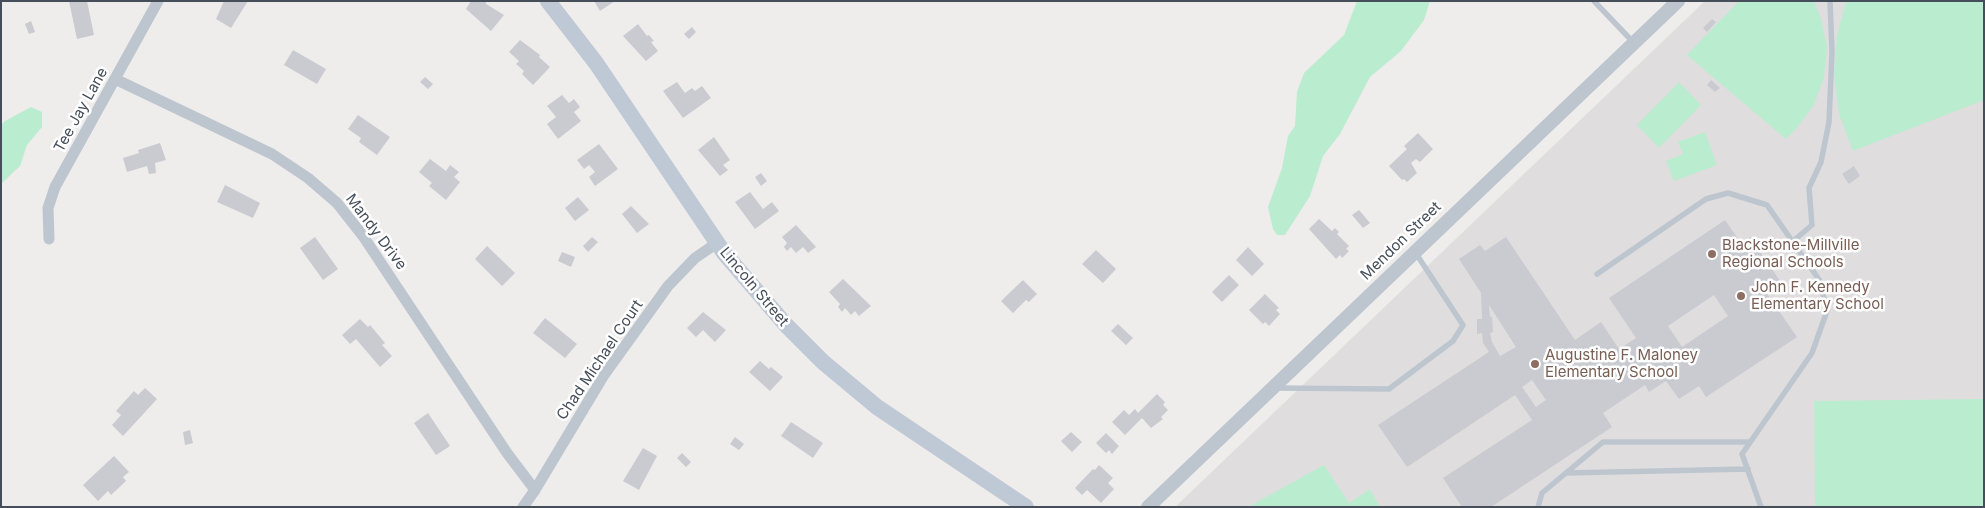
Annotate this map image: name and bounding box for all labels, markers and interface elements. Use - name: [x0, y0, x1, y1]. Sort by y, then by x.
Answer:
- street label: Tee Jay Lane: [50, 64, 112, 156]
- street label: Mandy Drive: [342, 191, 410, 273]
- street label: Mendon Street: [1357, 198, 1445, 284]
- place label: Blackstone-Millville Regional Schools: [1722, 236, 1859, 271]
- street label: Lincoln Street: [716, 244, 792, 330]
- marker: Blackstone-Millville Regional Schools: [1706, 248, 1718, 260]
- place label: John F. Kennedy Elementary School: [1751, 278, 1884, 313]
- marker: John F. Kennedy Elementary School: [1735, 290, 1747, 302]
- street label: Chad Michael Court: [553, 297, 647, 423]
- place label: Augustine F. Maloney Elementary School: [1545, 346, 1698, 381]
- marker: Augustine F. Maloney Elementary School: [1529, 358, 1541, 370]

